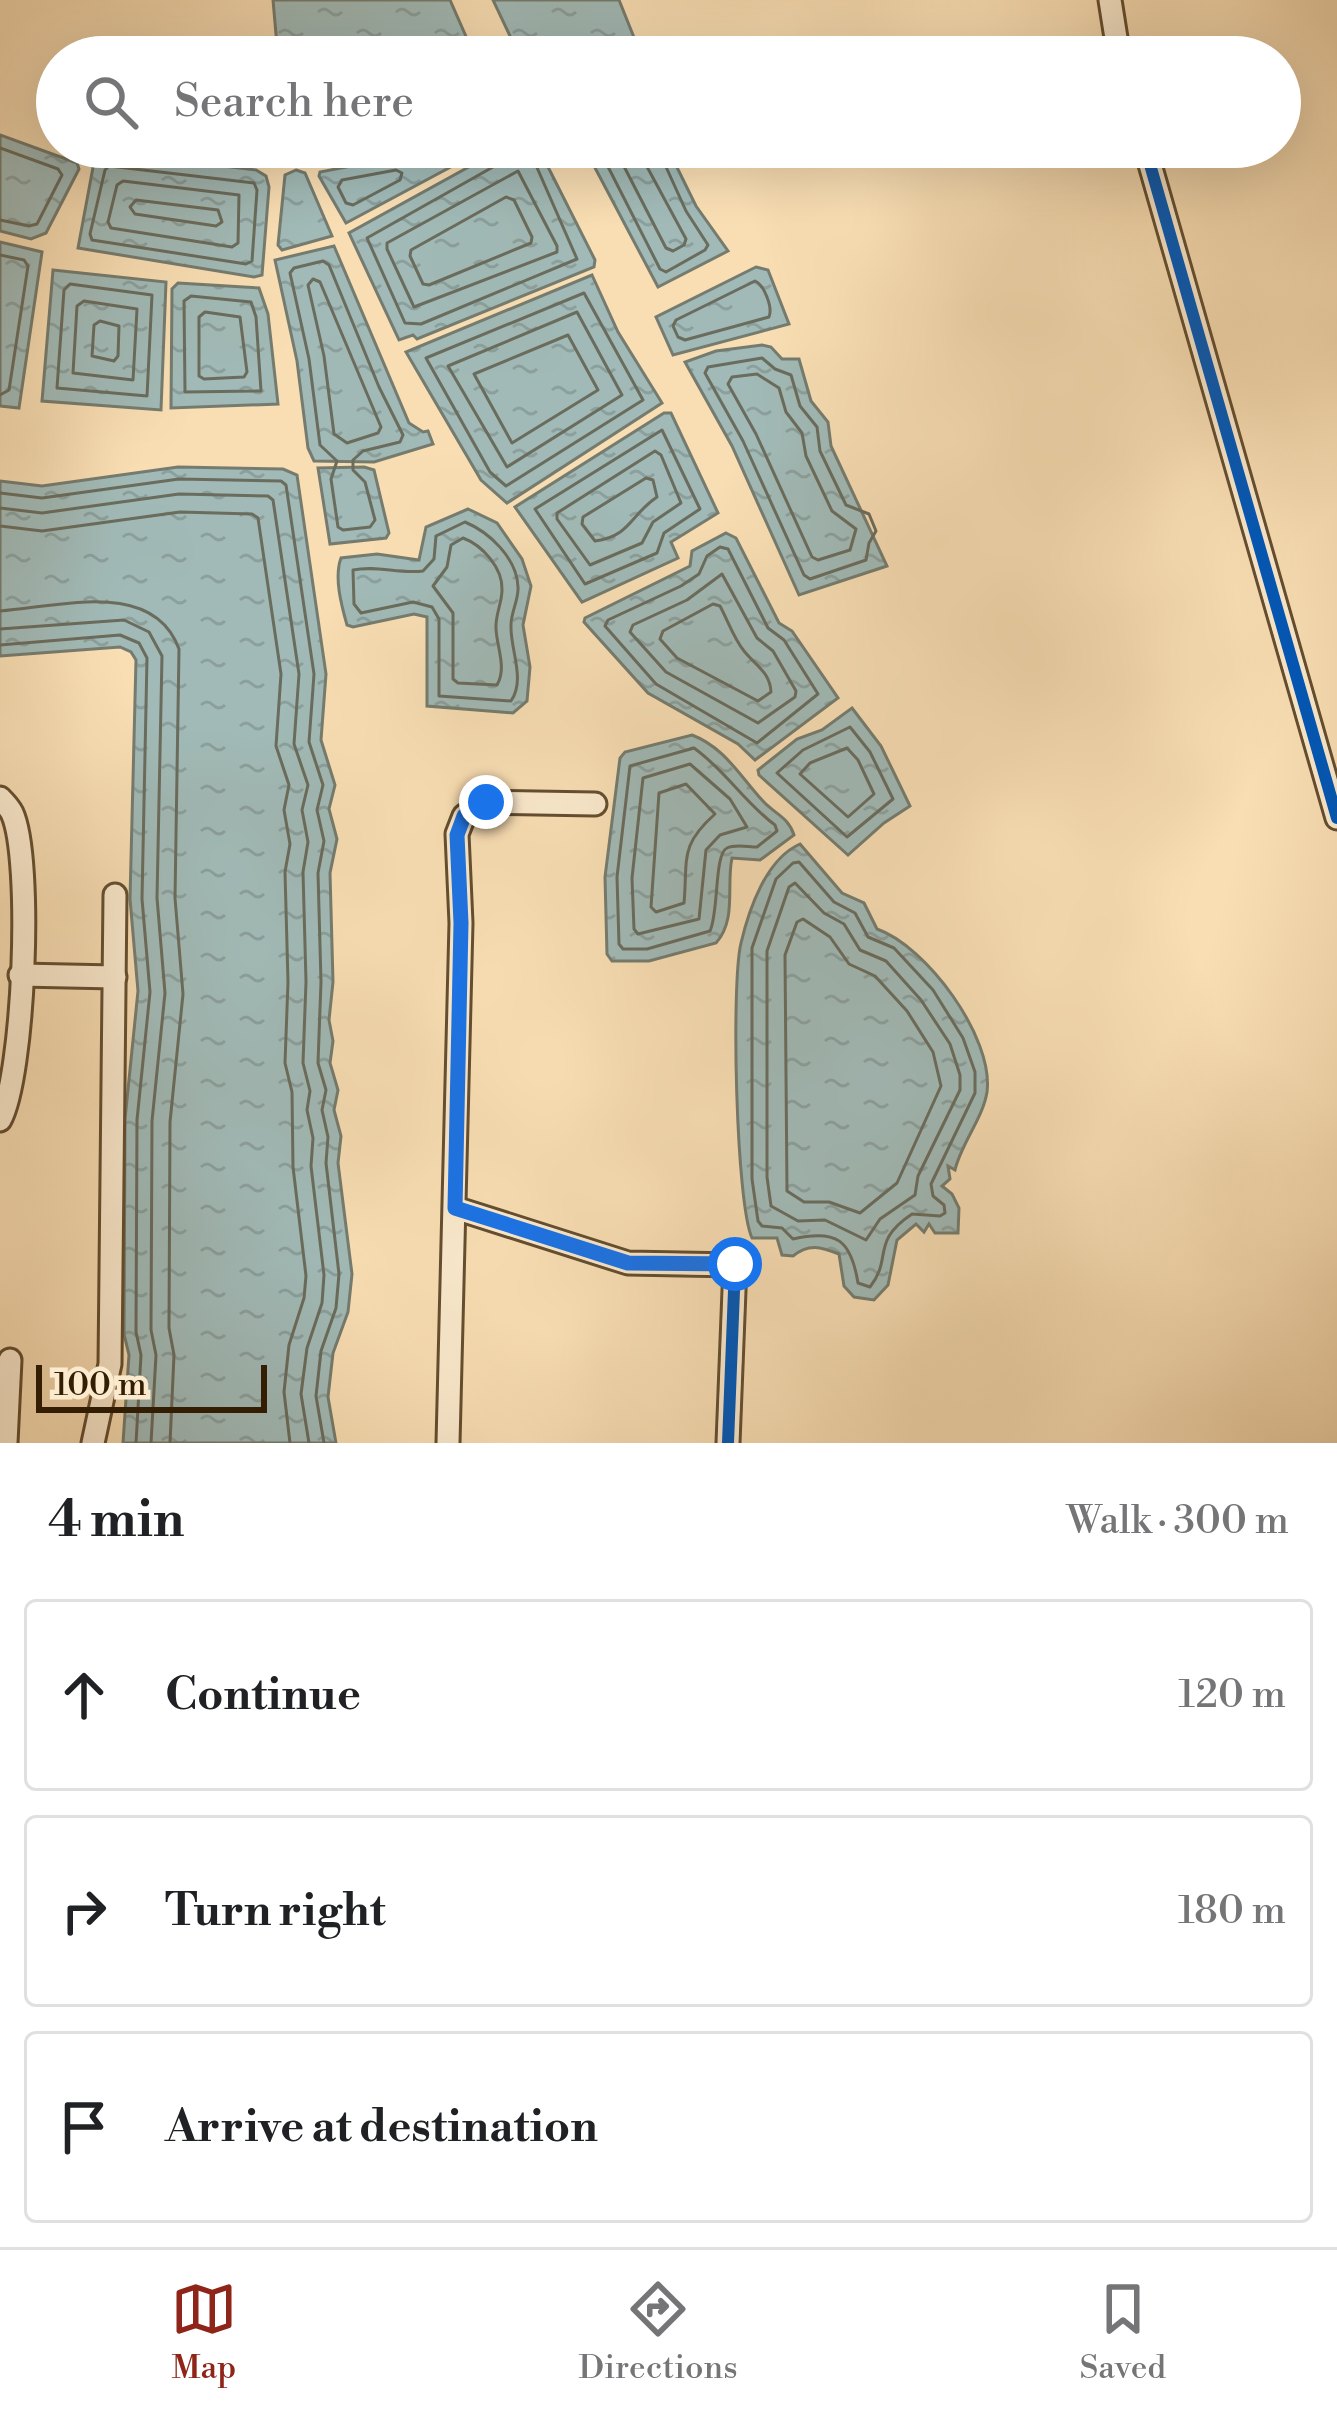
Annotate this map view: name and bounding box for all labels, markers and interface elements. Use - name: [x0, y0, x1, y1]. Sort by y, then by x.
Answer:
- search box: [36, 36, 1301, 168]
- icon: search: [78, 69, 144, 135]
- text: Search here: [174, 74, 414, 131]
- route end: [459, 775, 513, 829]
- route start: [708, 1237, 762, 1291]
- scale bar: [36, 1359, 267, 1412]
- text: 100 m: [54, 1365, 147, 1406]
- text: 4 min: [48, 1489, 184, 1553]
- text: Walk · 300 m: [1067, 1497, 1289, 1546]
- icon: ahead: [51, 1662, 117, 1728]
- text: Continue: [165, 1667, 361, 1724]
- text: 120 m: [1178, 1671, 1286, 1720]
- icon: right: [51, 1878, 117, 1944]
- text: Turn right: [165, 1883, 386, 1940]
- text: 180 m: [1178, 1887, 1286, 1936]
- icon: arrive: [51, 2094, 117, 2160]
- text: Arrive at destination: [165, 2099, 598, 2156]
- tab: Map: [171, 2276, 237, 2389]
- tab: Directions: [579, 2276, 738, 2389]
- tab: Saved: [1079, 2276, 1166, 2389]

